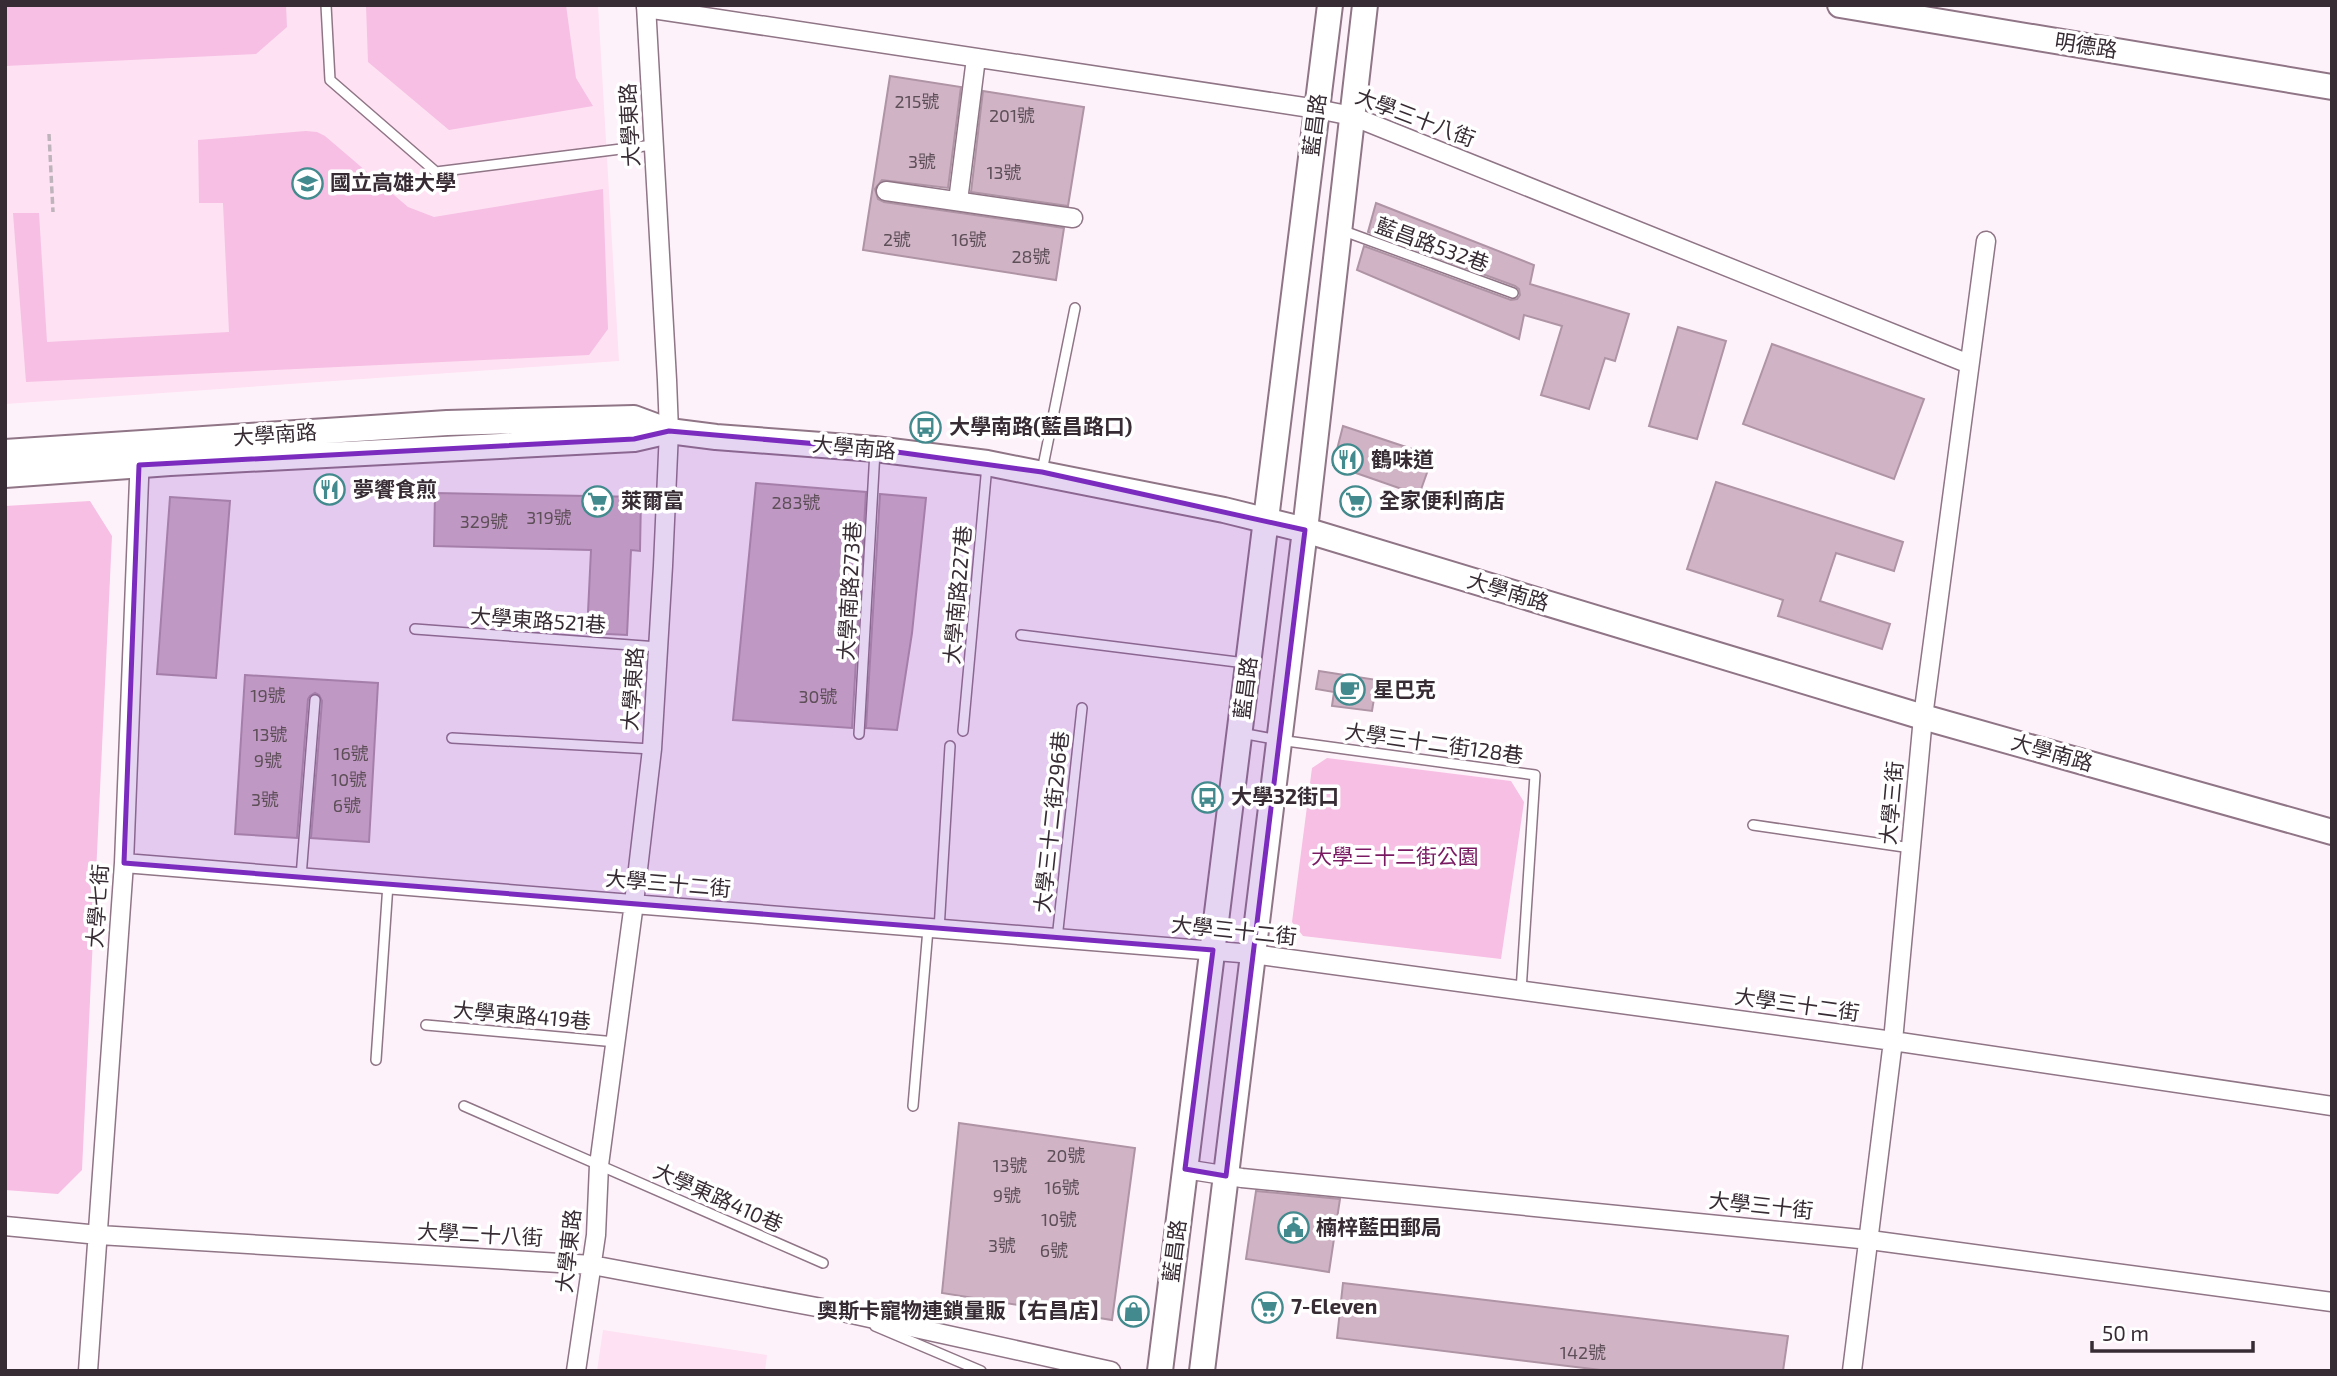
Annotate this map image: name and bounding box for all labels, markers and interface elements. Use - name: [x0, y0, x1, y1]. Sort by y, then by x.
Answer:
- street label: 明德路: [2053, 27, 2119, 62]
- street label: 大學東路: [614, 82, 643, 168]
- street label: 大學三十八街: [1352, 82, 1479, 151]
- house number: 215號: [895, 90, 939, 112]
- street label: 藍昌路: [1297, 92, 1330, 158]
- house number: 201號: [989, 104, 1035, 126]
- house number: 3號: [908, 150, 936, 172]
- house number: 13號: [986, 161, 1022, 183]
- school or university icon: 國立高雄大學: [290, 166, 324, 200]
- place label: 國立高雄大學: [330, 169, 456, 194]
- street label: 藍昌路532巷: [1372, 212, 1493, 276]
- house number: 2號: [883, 228, 911, 250]
- house number: 16號: [951, 228, 987, 250]
- house number: 28號: [1011, 245, 1051, 267]
- bus stop icon: 大學南路(藍昌路口): [909, 410, 943, 444]
- place label: 大學南路(藍昌路口): [949, 413, 1132, 438]
- street label: 大學南路: [232, 418, 318, 449]
- street label: 大學南路: [811, 430, 897, 463]
- restaurant icon: 鶴味道: [1331, 443, 1365, 477]
- place label: 鶴味道: [1371, 446, 1434, 471]
- restaurant icon: 夢饗食煎: [313, 473, 347, 507]
- place label: 夢饗食煎: [353, 476, 437, 501]
- supermarket icon: 萊爾富: [581, 484, 615, 518]
- supermarket icon: 全家便利商店: [1339, 484, 1373, 518]
- place label: 萊爾富: [621, 487, 684, 512]
- place label: 全家便利商店: [1379, 487, 1505, 512]
- house number: 283號: [771, 491, 821, 513]
- house number: 319號: [526, 506, 572, 528]
- house number: 329號: [460, 510, 508, 532]
- street label: 大學南路273巷: [832, 521, 865, 661]
- street label: 大學南路227巷: [938, 524, 975, 665]
- street label: 大學南路: [1465, 566, 1552, 615]
- street label: 大學東路521巷: [469, 602, 607, 637]
- street label: 大學東路: [616, 646, 647, 732]
- street label: 藍昌路: [1228, 655, 1261, 721]
- cafe icon: 星巴克: [1333, 673, 1367, 707]
- place label: 星巴克: [1373, 676, 1436, 701]
- house number: 19號: [250, 684, 286, 706]
- house number: 30號: [799, 685, 837, 707]
- street label: 大學三十二街128巷: [1343, 718, 1525, 767]
- house number: 13號: [252, 723, 288, 745]
- street label: 大學南路: [2009, 728, 2096, 775]
- street label: 大學三十二街296巷: [1029, 730, 1072, 914]
- house number: 16號: [333, 742, 369, 764]
- house number: 9號: [254, 749, 282, 771]
- street label: 大學三街: [1874, 760, 1907, 846]
- house number: 10號: [331, 768, 367, 790]
- bus stop icon: 大學32街口: [1191, 780, 1225, 814]
- place label: 大學32街口: [1231, 783, 1339, 808]
- house number: 3號: [251, 788, 279, 810]
- house number: 6號: [333, 794, 361, 816]
- park label: 大學三十二街公園: [1311, 843, 1479, 868]
- street label: 大學七街: [81, 863, 112, 949]
- street label: 大學三十二街: [604, 865, 732, 900]
- street label: 大學三十二街: [1170, 910, 1298, 949]
- street label: 大學三十二街: [1733, 982, 1861, 1025]
- street label: 大學東路419巷: [452, 996, 592, 1033]
- house number: 20號: [1047, 1144, 1085, 1166]
- house number: 13號: [992, 1154, 1028, 1176]
- street label: 大學東路410巷: [650, 1157, 787, 1236]
- house number: 16號: [1044, 1176, 1080, 1198]
- house number: 9號: [993, 1184, 1021, 1206]
- street label: 大學三十街: [1708, 1187, 1815, 1222]
- street label: 大學東路: [551, 1208, 584, 1294]
- house number: 10號: [1041, 1208, 1077, 1230]
- public building icon: 楠梓藍田郵局: [1276, 1211, 1310, 1245]
- place label: 楠梓藍田郵局: [1316, 1214, 1442, 1239]
- street label: 大學二十八街: [417, 1218, 544, 1249]
- street label: 藍昌路: [1157, 1218, 1190, 1284]
- house number: 3號: [988, 1234, 1016, 1256]
- house number: 6號: [1040, 1239, 1068, 1261]
- supermarket icon: 7-Eleven: [1251, 1290, 1285, 1324]
- place label: 7-Eleven: [1291, 1293, 1377, 1318]
- shop icon: 奧斯卡寵物連鎖量販【右昌店】: [1117, 1294, 1151, 1328]
- place label: 奧斯卡寵物連鎖量販【右昌店】: [817, 1297, 1111, 1322]
- scale bar: [2092, 1310, 2253, 1354]
- text: 50 m: [2102, 1320, 2149, 1345]
- house number: 142號: [1560, 1341, 1606, 1363]

